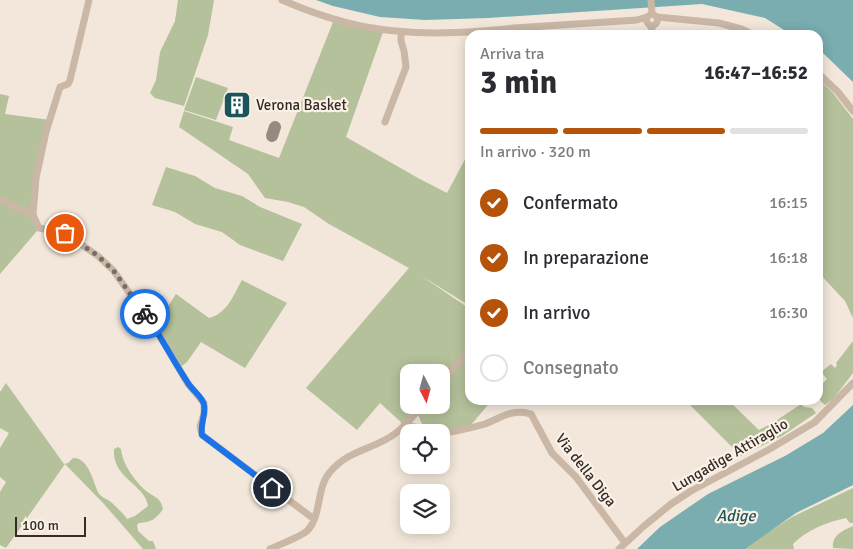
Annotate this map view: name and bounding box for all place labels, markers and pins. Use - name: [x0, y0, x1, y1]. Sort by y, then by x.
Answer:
- building icon: Verona Basket: [222, 90, 252, 120]
- place label: Verona Basket: [256, 96, 347, 114]
- pin: [44, 212, 86, 254]
- pin: [251, 467, 293, 509]

